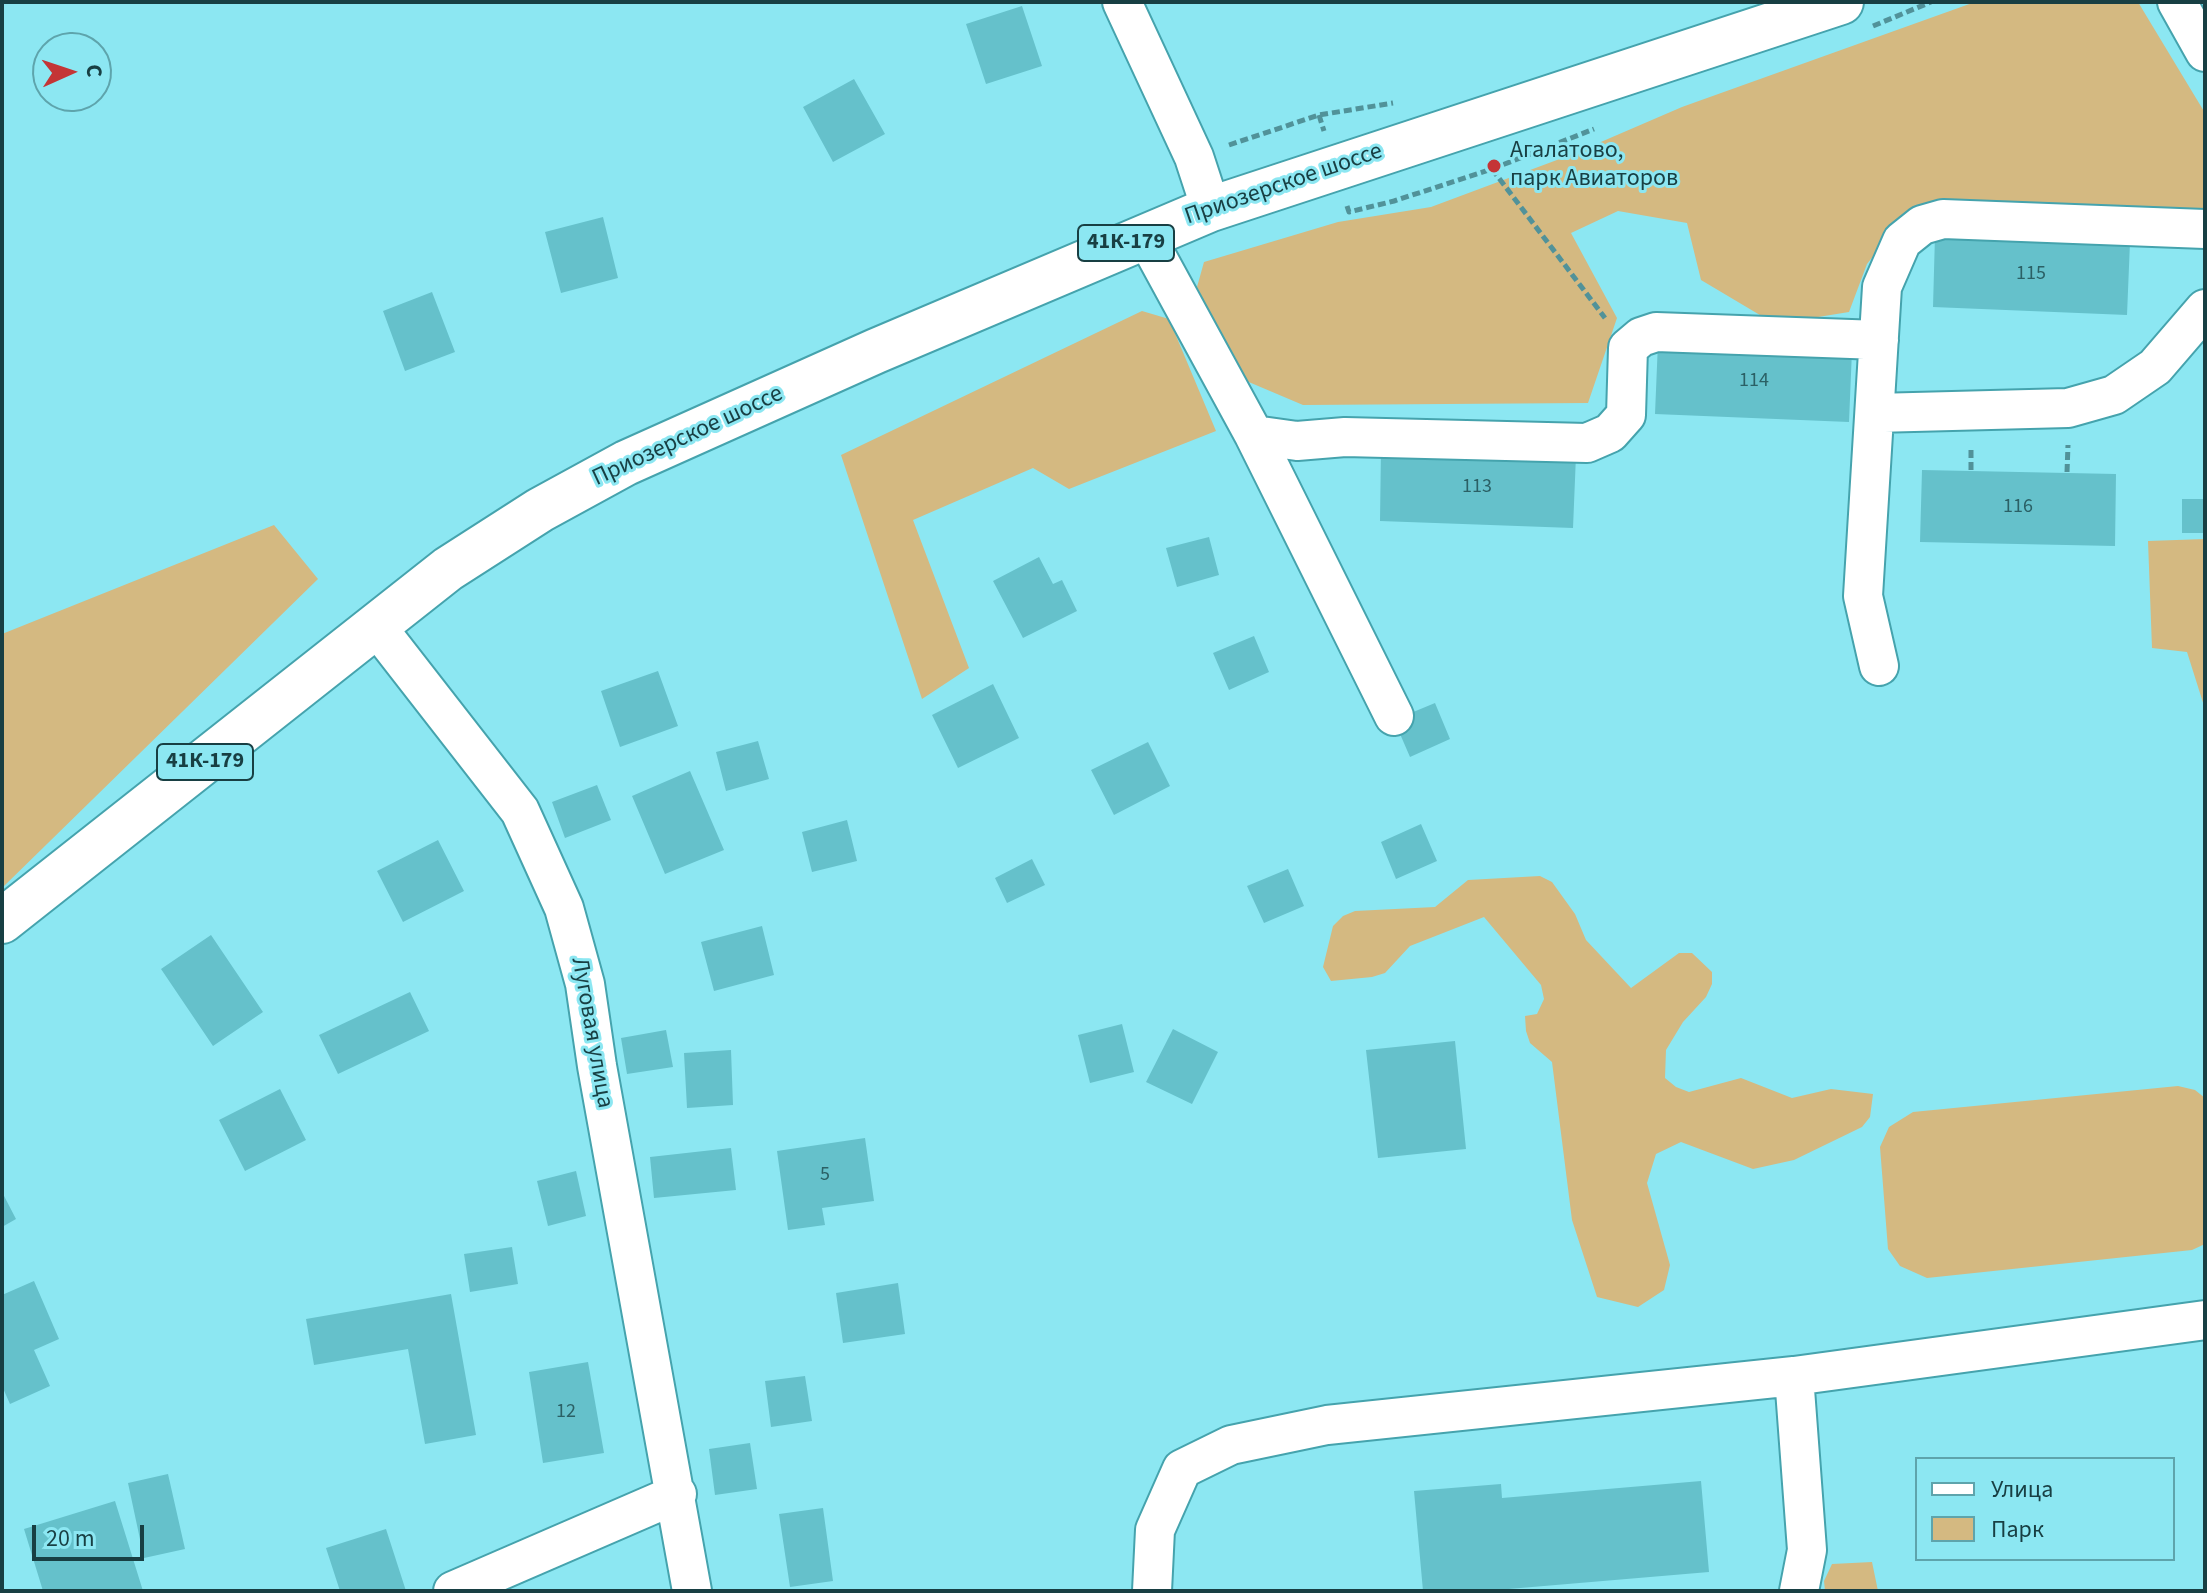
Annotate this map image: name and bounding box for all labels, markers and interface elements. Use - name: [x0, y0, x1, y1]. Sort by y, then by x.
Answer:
- north arrow: [32, 32, 112, 112]
- text: С: [78, 64, 110, 78]
- street label: Приозерское шоссе: [1181, 138, 1387, 232]
- place label: Агалатово, парк Авиаторов: [1510, 138, 1678, 194]
- marker: Агалатово, парк Авиаторов: [1485, 157, 1503, 175]
- road number: 41К-179: [1078, 225, 1174, 261]
- house number: 115: [2016, 263, 2046, 287]
- house number: 114: [1739, 370, 1769, 394]
- street label: Приозерское шоссе: [588, 380, 788, 494]
- house number: 113: [1462, 476, 1492, 500]
- house number: 116: [2003, 496, 2033, 520]
- road number: 41К-179: [157, 744, 253, 780]
- street label: Луговая улица: [564, 955, 618, 1111]
- house number: 5: [820, 1164, 830, 1188]
- house number: 12: [556, 1401, 576, 1425]
- legend: [1915, 1457, 2175, 1561]
- text: Улица: [1991, 1472, 2053, 1507]
- scale bar: [36, 1509, 148, 1559]
- text: Парк: [1991, 1512, 2044, 1547]
- text: 20 m: [46, 1521, 95, 1556]

